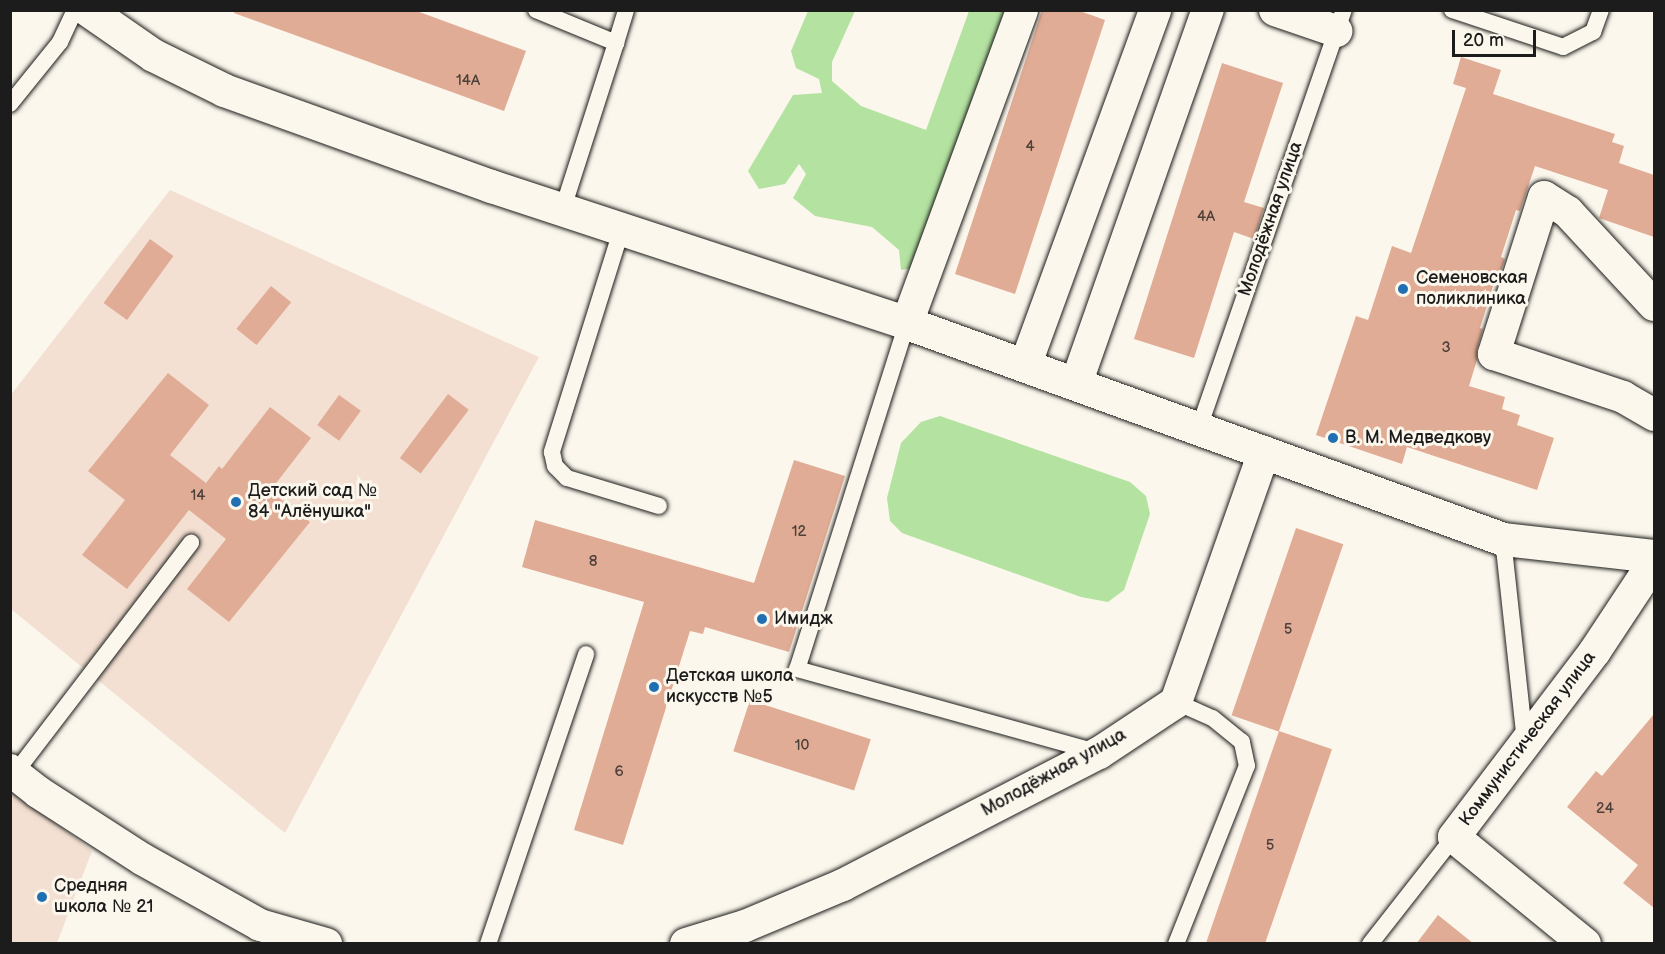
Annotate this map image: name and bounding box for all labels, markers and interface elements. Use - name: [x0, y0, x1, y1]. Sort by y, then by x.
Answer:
- scale bar: [1455, 18, 1539, 56]
- text: 20 m: [1463, 30, 1504, 51]
- house number: 14А: [456, 72, 480, 90]
- house number: 4: [1025, 138, 1035, 156]
- street label: Молодёжная улица: [1234, 139, 1308, 299]
- house number: 4А: [1197, 208, 1215, 226]
- place label: Семеновская поликлиника: [1416, 268, 1528, 310]
- marker: Семеновская поликлиника: [1394, 280, 1412, 298]
- house number: 3: [1441, 339, 1451, 357]
- place label: В. М. Медведкову: [1345, 427, 1491, 449]
- marker: В. М. Медведкову: [1326, 431, 1340, 445]
- place label: Детский сад № 84 "Алёнушка": [248, 481, 377, 524]
- house number: 14: [191, 487, 205, 505]
- marker: Детский сад № 84 "Алёнушка": [229, 495, 243, 509]
- house number: 12: [792, 523, 806, 541]
- house number: 8: [589, 553, 597, 571]
- place label: Имидж: [774, 608, 833, 630]
- marker: Имидж: [755, 612, 769, 626]
- house number: 5: [1284, 621, 1292, 639]
- street label: Коммунистическая улица: [1455, 647, 1601, 831]
- place label: Детская школа искусств №5: [666, 666, 794, 708]
- marker: Детская школа искусств №5: [647, 680, 661, 694]
- street label: Молодёжная улица: [978, 724, 1130, 822]
- house number: 10: [795, 737, 809, 755]
- house number: 6: [614, 763, 624, 781]
- house number: 24: [1596, 800, 1614, 818]
- house number: 5: [1266, 837, 1274, 855]
- place label: Средняя школа № 21: [54, 876, 154, 918]
- marker: Средняя школа № 21: [35, 890, 49, 904]

